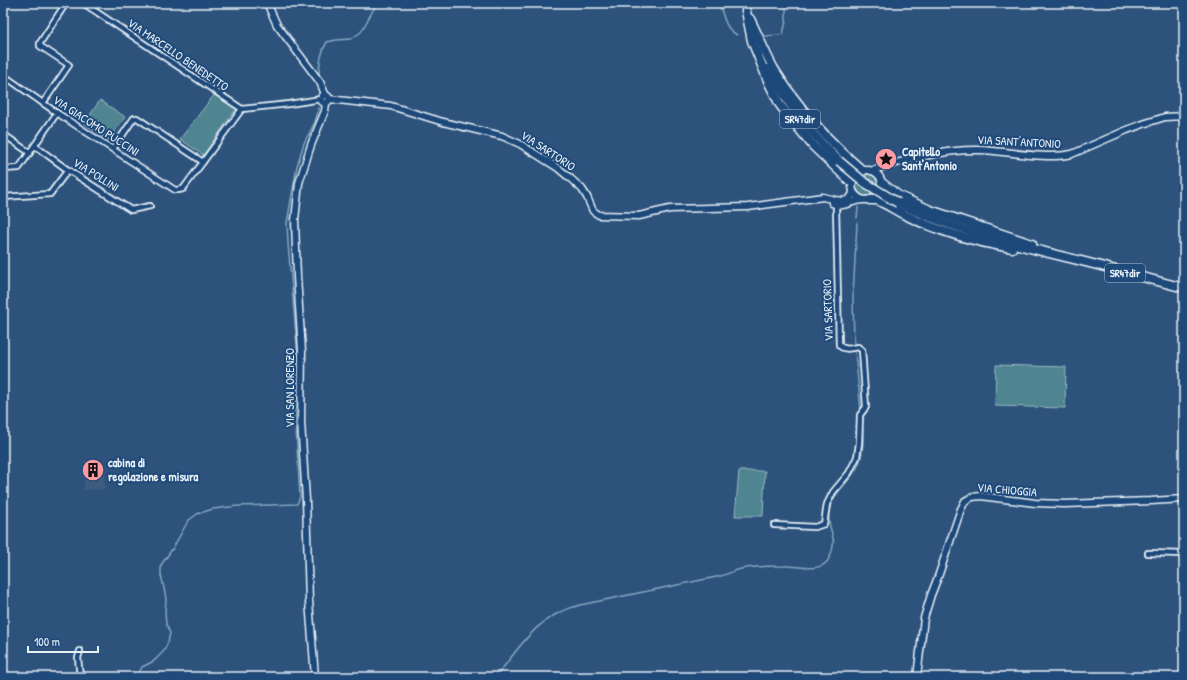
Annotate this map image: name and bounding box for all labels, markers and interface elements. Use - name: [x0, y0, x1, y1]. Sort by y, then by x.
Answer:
- street label: VIA MARCELLO BENEDETTO: [124, 14, 233, 95]
- street label: VIA GIACOMO PUCCINI: [50, 91, 143, 160]
- road number: SR47dir: [780, 110, 820, 128]
- street label: VIA SARTORIO: [518, 127, 579, 175]
- street label: VIA SANT'ANTONIO: [977, 131, 1062, 152]
- place label: Capitello Sant'Antonio: [902, 143, 957, 174]
- place icon: Capitello Sant'Antonio: [873, 146, 899, 172]
- street label: VIA POLLINI: [70, 154, 123, 195]
- road number: SR47dir: [1105, 264, 1145, 282]
- street label: VIA SARTORIO: [818, 278, 837, 341]
- street label: VIA SAN LORENZO: [281, 348, 298, 428]
- place label: cabina di regolazione e misura: [108, 454, 199, 486]
- building icon: cabina di regolazione e misura: [80, 457, 106, 483]
- street label: VIA CHIOGGIA: [976, 478, 1038, 501]
- scale bar: [28, 628, 98, 654]
- text: 100 m: [34, 633, 60, 650]

